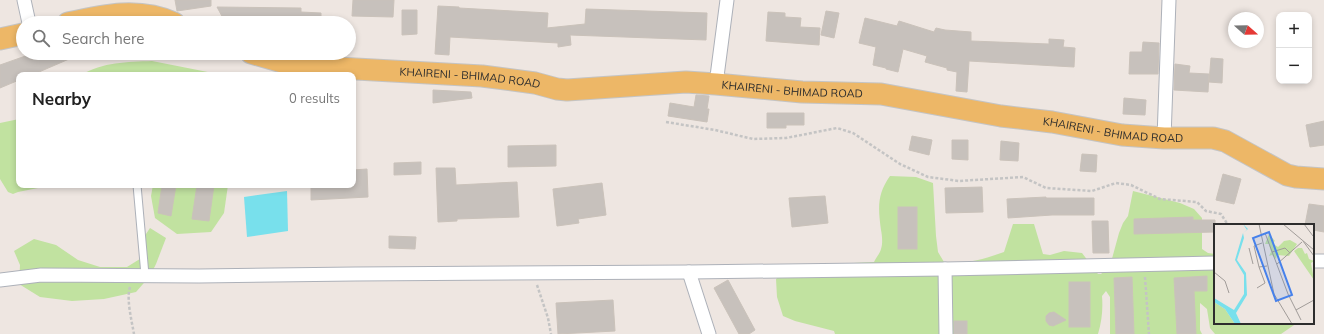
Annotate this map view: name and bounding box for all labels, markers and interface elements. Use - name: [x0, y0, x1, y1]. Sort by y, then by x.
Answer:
- north arrow: [1228, 12, 1264, 48]
- map controls: [1276, 12, 1312, 84]
- button: +: [1276, 12, 1312, 48]
- search box: [16, 16, 356, 60]
- icon: search: [30, 27, 52, 49]
- text: Search here: [62, 29, 144, 48]
- button: −: [1276, 48, 1312, 84]
- street label: KHAIRENI - BHIMAD ROAD: [399, 64, 542, 91]
- street label: KHAIRENI - BHIMAD ROAD: [721, 78, 863, 101]
- text: Nearby: [32, 88, 91, 109]
- text: 0 results: [289, 90, 340, 106]
- street label: KHAIRENI - BHIMAD ROAD: [1042, 114, 1183, 145]
- inset map: [1214, 224, 1314, 324]

